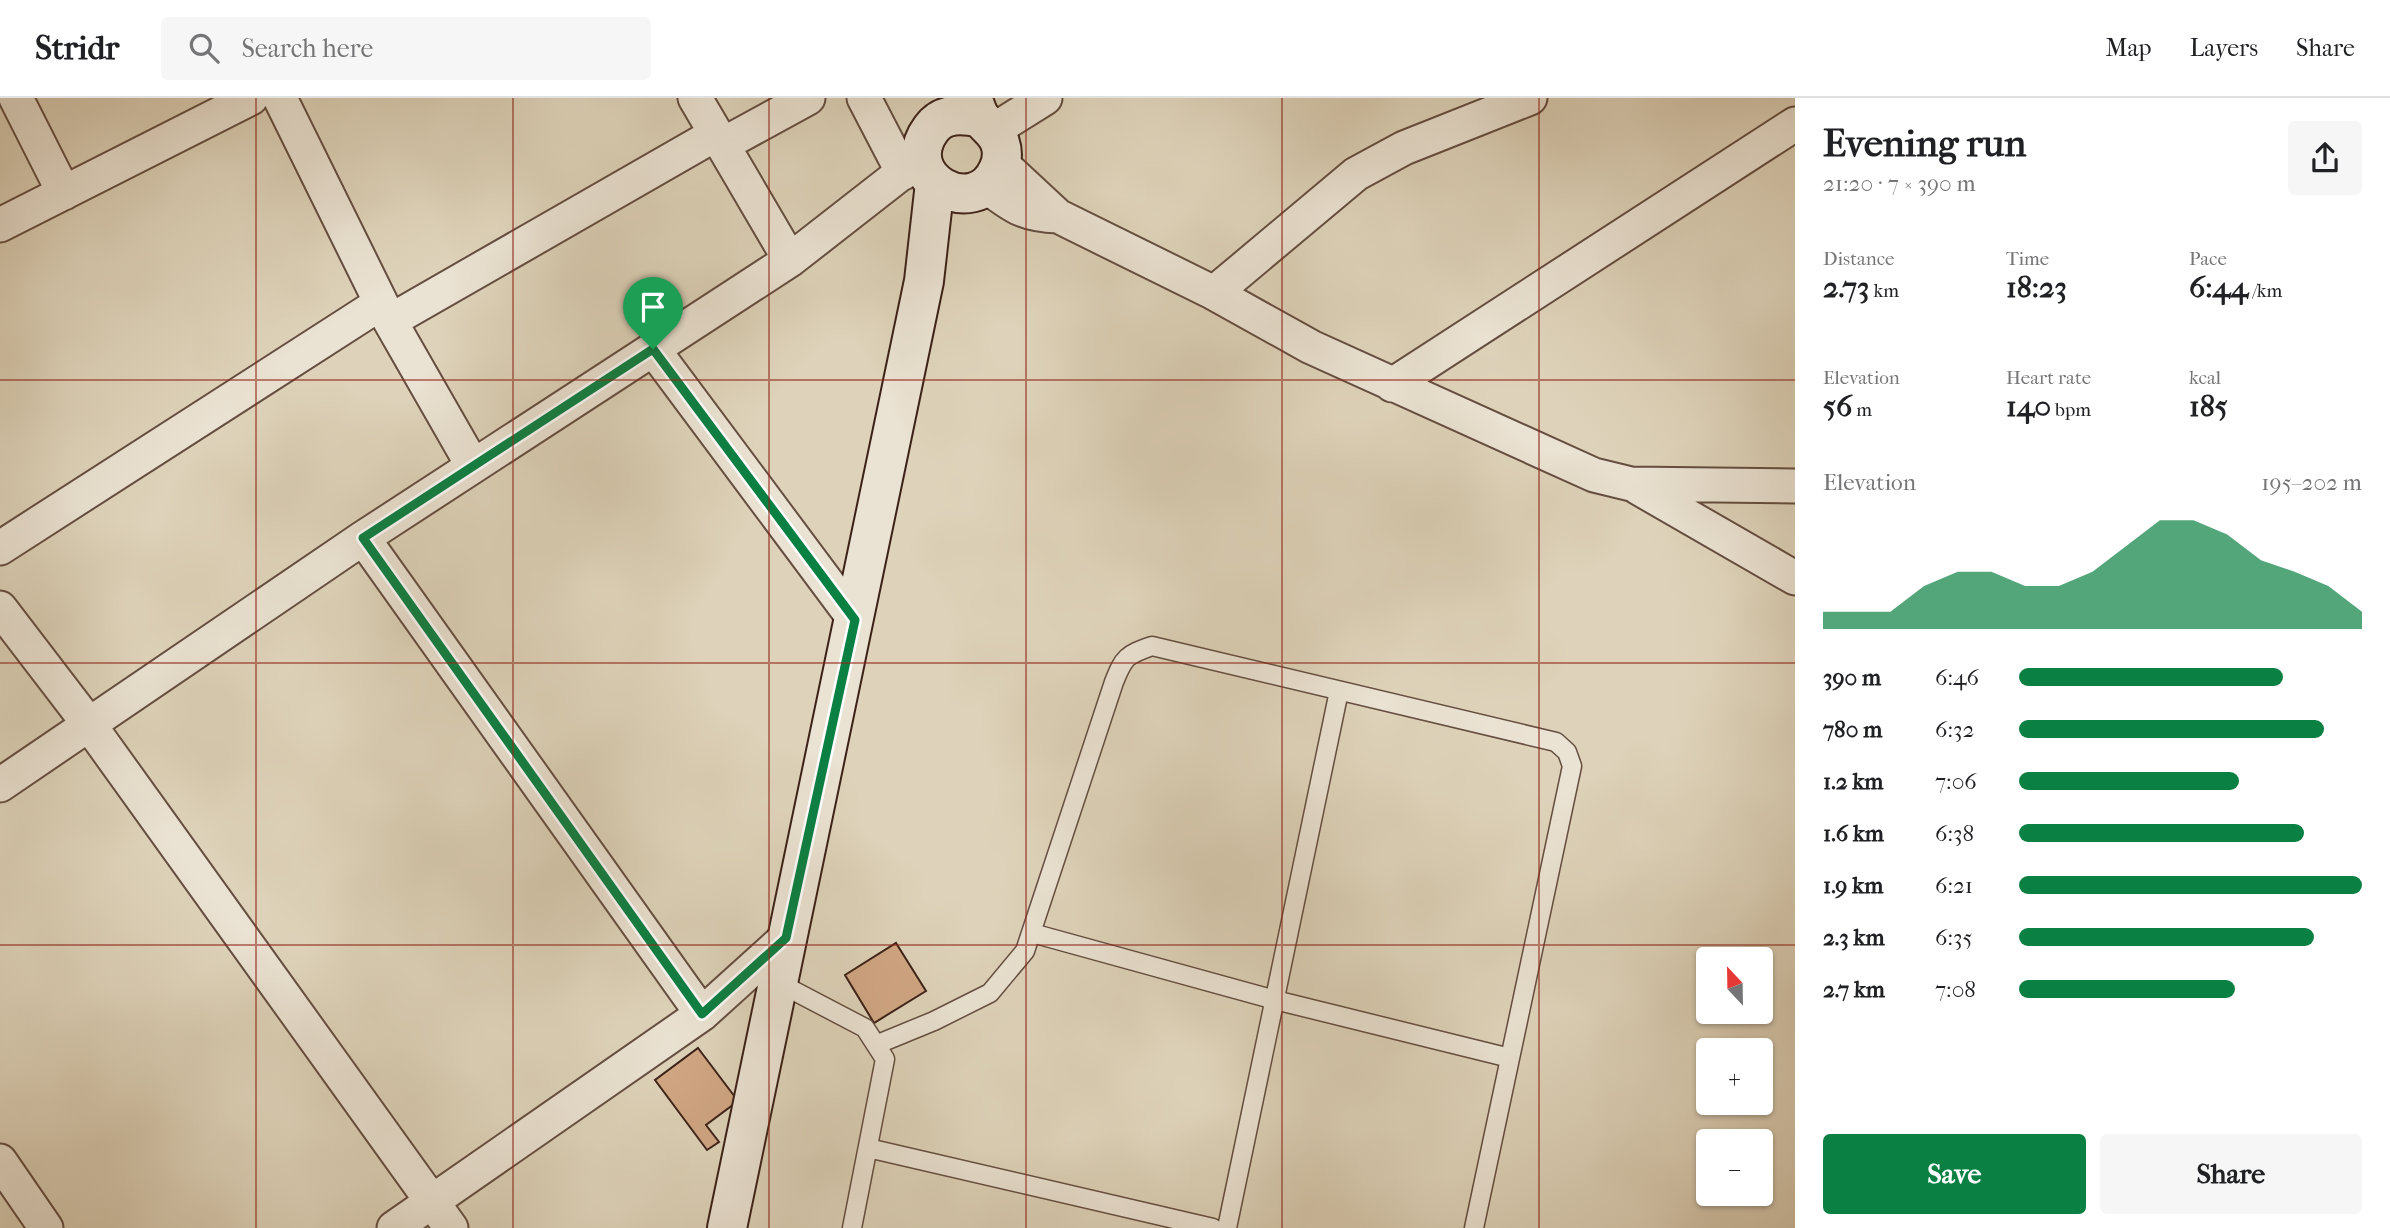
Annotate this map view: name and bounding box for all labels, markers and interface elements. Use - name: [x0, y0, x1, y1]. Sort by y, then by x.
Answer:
- search box: [161, 17, 651, 80]
- text: Stridr: [35, 29, 119, 68]
- icon: search: [185, 29, 223, 67]
- text: Search here: [241, 33, 373, 64]
- text: Map: [2106, 34, 2152, 62]
- text: Layers: [2190, 34, 2258, 62]
- text: Share: [2296, 34, 2355, 62]
- text: Evening run: [1823, 121, 2026, 166]
- button: share: [2288, 121, 2362, 195]
- text: 21:20 · 7 × 390 m: [1823, 170, 1976, 197]
- text: Distance: [1823, 248, 1894, 270]
- text: Time: [2006, 248, 2049, 270]
- text: Pace: [2189, 248, 2227, 270]
- text: 2.73: [1823, 270, 1869, 305]
- text: 18:23: [2006, 270, 2067, 305]
- text: 6:44: [2189, 270, 2248, 305]
- pin: [623, 277, 683, 349]
- text: km: [1869, 280, 1899, 302]
- text: /km: [2248, 280, 2282, 302]
- icon: arrive: [634, 288, 672, 326]
- text: Elevation: [1823, 367, 1900, 389]
- text: Heart rate: [2006, 367, 2091, 389]
- text: kcal: [2189, 367, 2221, 389]
- text: 56: [1823, 389, 1852, 424]
- text: 140: [2006, 389, 2051, 424]
- text: 185: [2189, 389, 2228, 424]
- text: m: [1852, 399, 1872, 421]
- text: bpm: [2051, 399, 2091, 421]
- text: Elevation: [1823, 469, 1916, 496]
- text: 195–202 m: [2261, 469, 2362, 496]
- text: 390 m: [1823, 664, 1881, 691]
- text: 6:46: [1935, 664, 1979, 691]
- text: 780 m: [1823, 716, 1882, 743]
- text: 6:32: [1935, 716, 1974, 743]
- text: 1.2 km: [1823, 768, 1883, 795]
- text: 7:06: [1935, 768, 1977, 795]
- text: 1.6 km: [1823, 820, 1884, 847]
- text: 6:38: [1935, 820, 1974, 847]
- text: 1.9 km: [1823, 872, 1883, 899]
- text: 6:21: [1935, 872, 1973, 899]
- text: 2.3 km: [1823, 924, 1885, 951]
- text: 6:35: [1935, 924, 1972, 951]
- north arrow: [1696, 947, 1773, 1024]
- map controls: [1696, 947, 1773, 1206]
- text: 2.7 km: [1823, 976, 1885, 1003]
- text: 7:08: [1935, 976, 1976, 1003]
- button: +: [1696, 1038, 1773, 1115]
- button: −: [1696, 1129, 1773, 1206]
- button: Save: [1823, 1134, 2086, 1214]
- button: Share: [2100, 1134, 2362, 1214]

